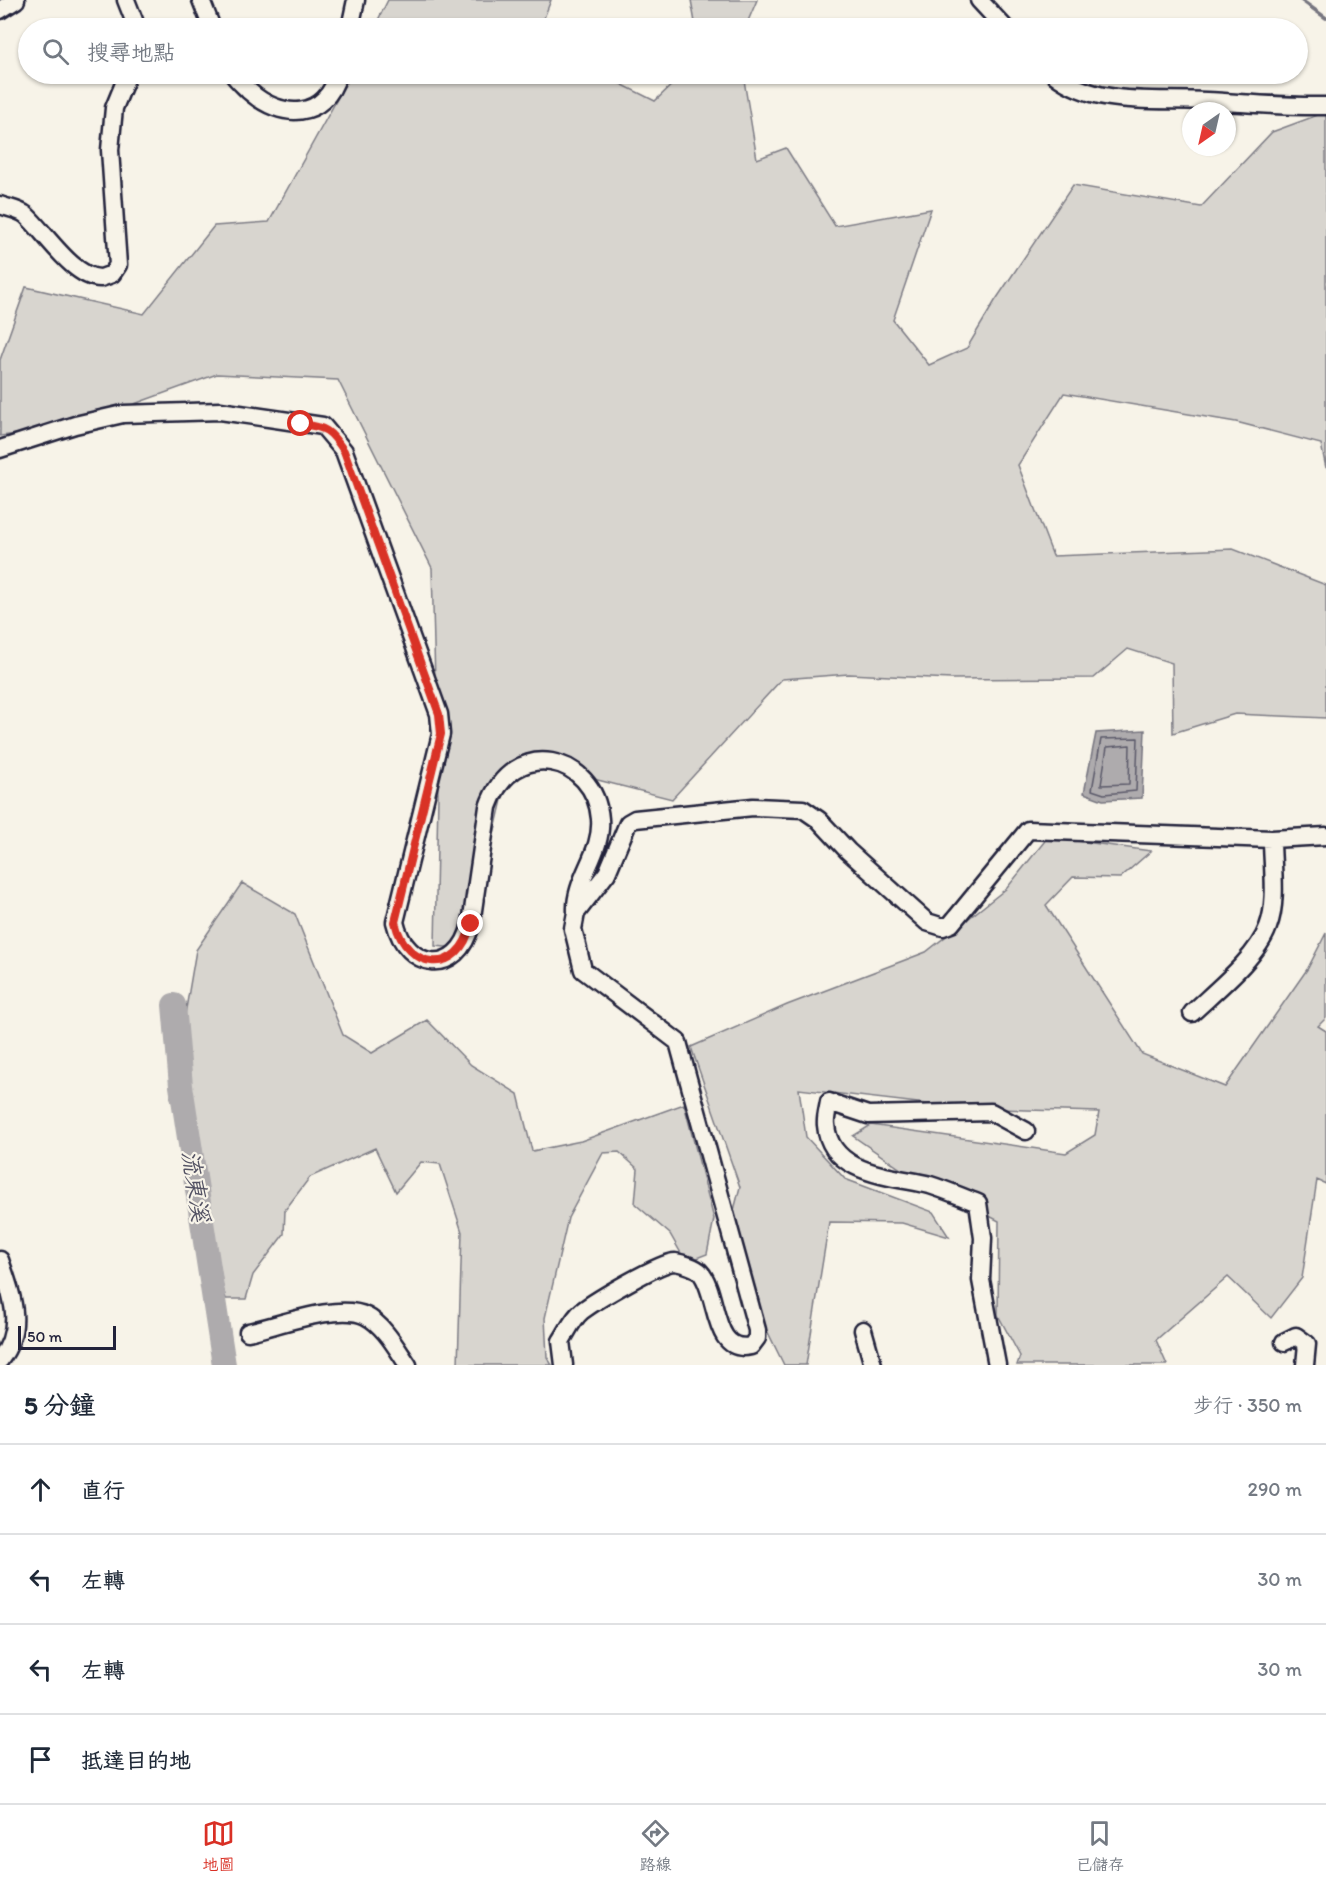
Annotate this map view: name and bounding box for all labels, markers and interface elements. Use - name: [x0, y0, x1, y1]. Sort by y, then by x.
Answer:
- search box: [18, 18, 1308, 84]
- icon: search: [39, 35, 72, 68]
- text: 搜尋地點: [87, 39, 175, 66]
- north arrow: [1182, 102, 1236, 156]
- route start: [287, 410, 313, 436]
- route end: [457, 910, 483, 936]
- water label: 流東溪: [176, 1148, 216, 1226]
- scale bar: [18, 1323, 116, 1350]
- text: 50 m: [27, 1327, 62, 1346]
- text: 5 分鐘: [24, 1389, 96, 1421]
- text: 步行 · 350 m: [1193, 1393, 1302, 1417]
- icon: ahead: [24, 1473, 57, 1506]
- text: 直行: [81, 1477, 125, 1504]
- text: 290 m: [1247, 1477, 1302, 1501]
- icon: left: [24, 1563, 57, 1596]
- text: 左轉: [81, 1567, 125, 1594]
- text: 30 m: [1257, 1567, 1302, 1591]
- icon: left: [24, 1653, 57, 1686]
- text: 左轉: [81, 1657, 125, 1684]
- text: 30 m: [1257, 1657, 1302, 1681]
- icon: arrive: [24, 1743, 57, 1776]
- text: 抵達目的地: [81, 1747, 191, 1774]
- tab: 地圖: [202, 1817, 235, 1875]
- tab: 路線: [639, 1817, 672, 1875]
- tab: 已儲存: [1076, 1817, 1124, 1875]

